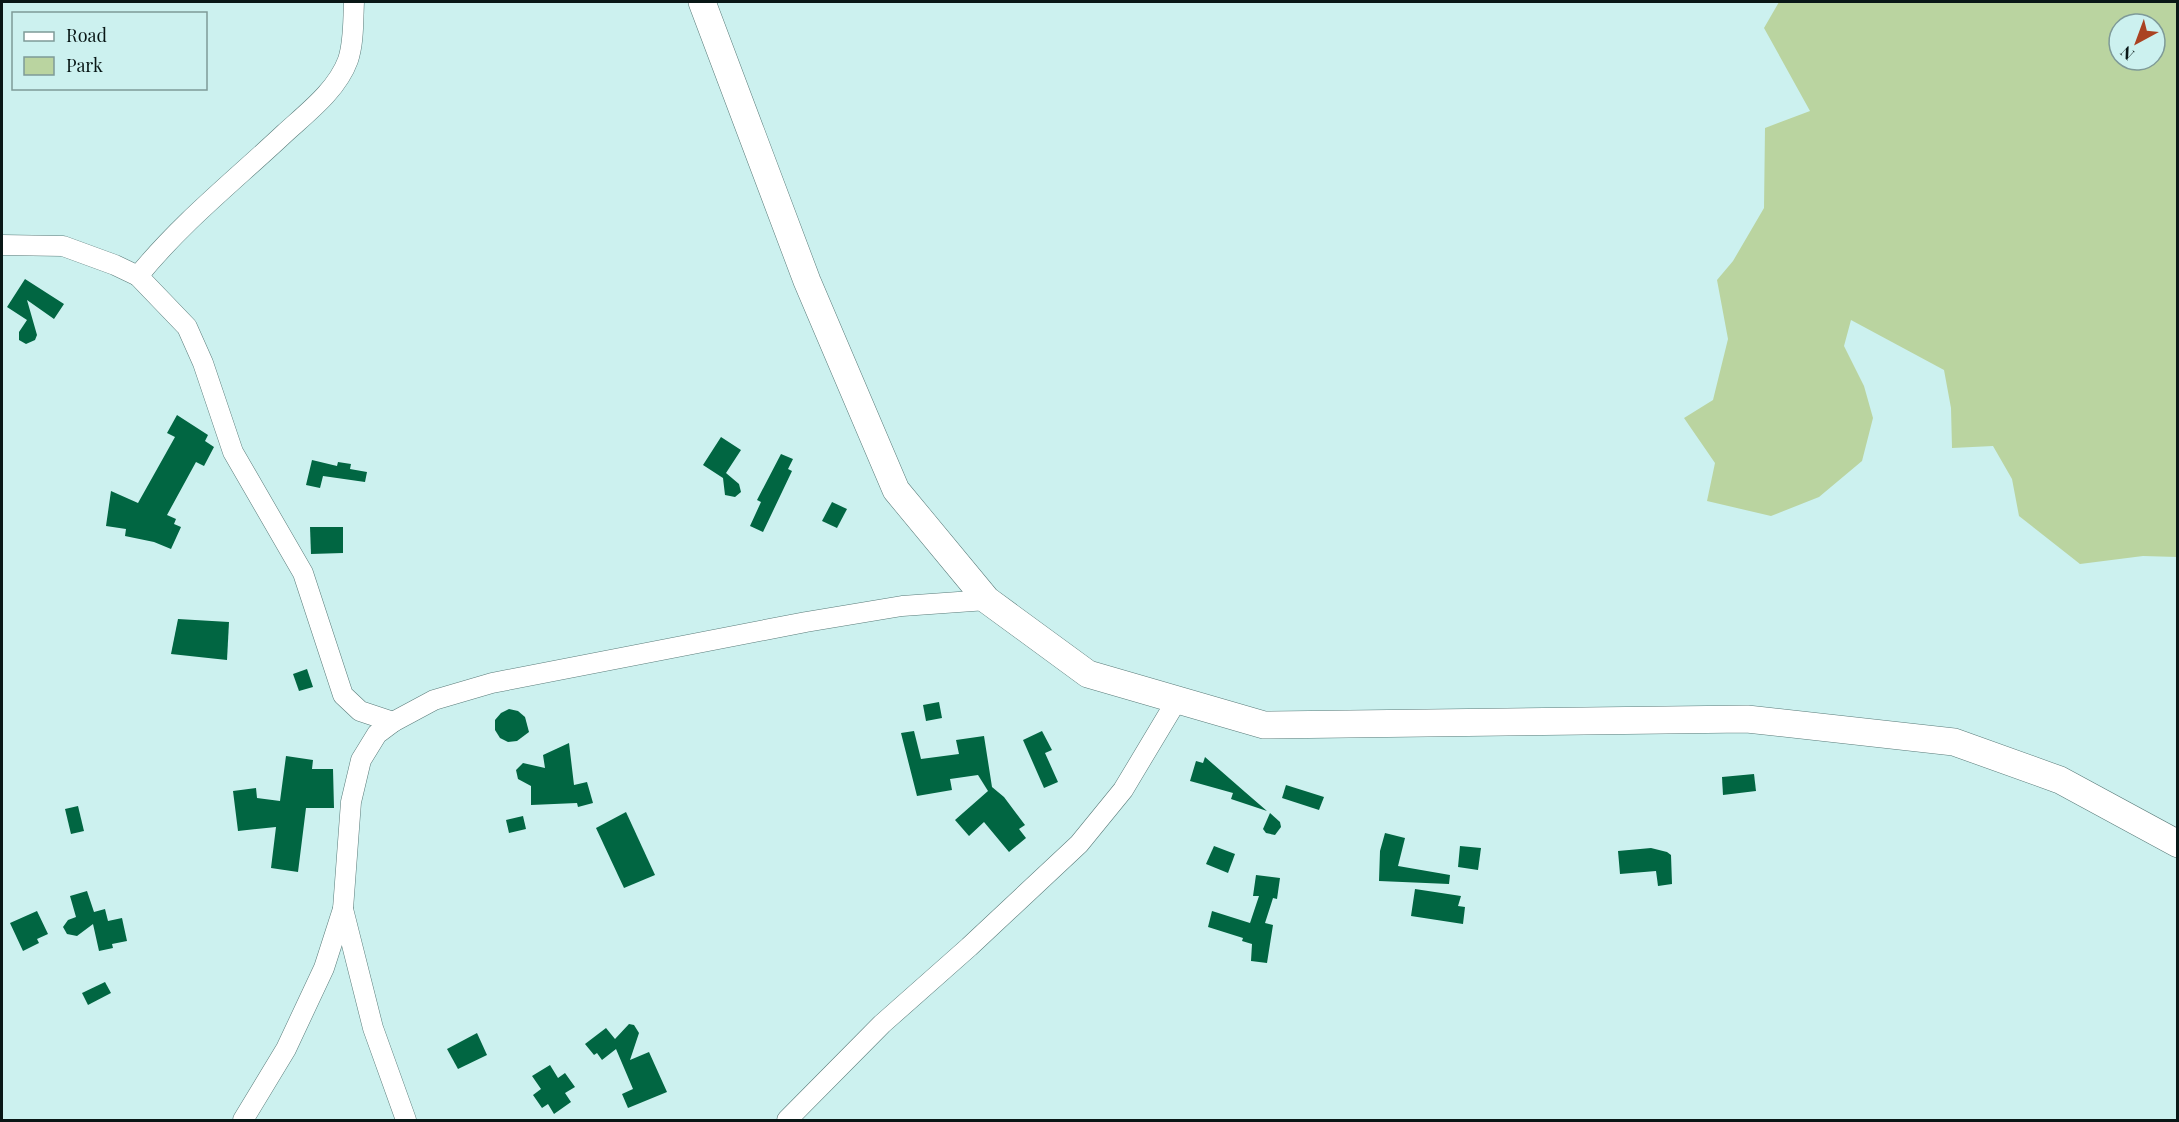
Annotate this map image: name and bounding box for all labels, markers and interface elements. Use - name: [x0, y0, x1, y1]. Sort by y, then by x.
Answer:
- legend: [12, 12, 207, 90]
- north arrow: [2107, 12, 2167, 72]
- text: Road: [66, 23, 107, 47]
- text: N: [2115, 42, 2138, 65]
- text: Park: [66, 53, 103, 77]

